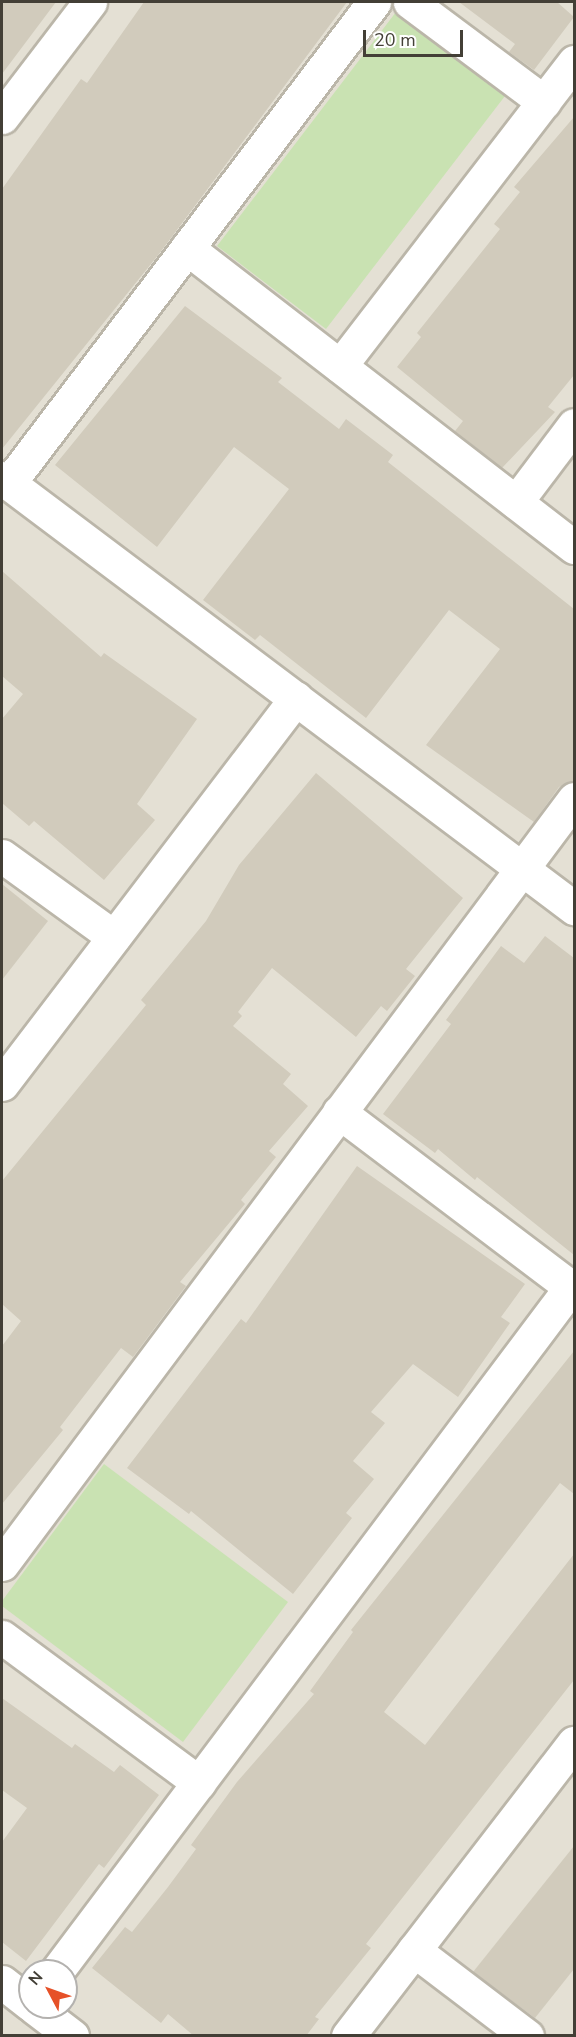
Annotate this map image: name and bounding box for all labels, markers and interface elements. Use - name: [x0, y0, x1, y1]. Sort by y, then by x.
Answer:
- scale bar: [366, 18, 466, 56]
- text: 20 m: [374, 28, 416, 52]
- north arrow: [18, 1959, 78, 2019]
- text: N: [24, 1967, 48, 1990]

